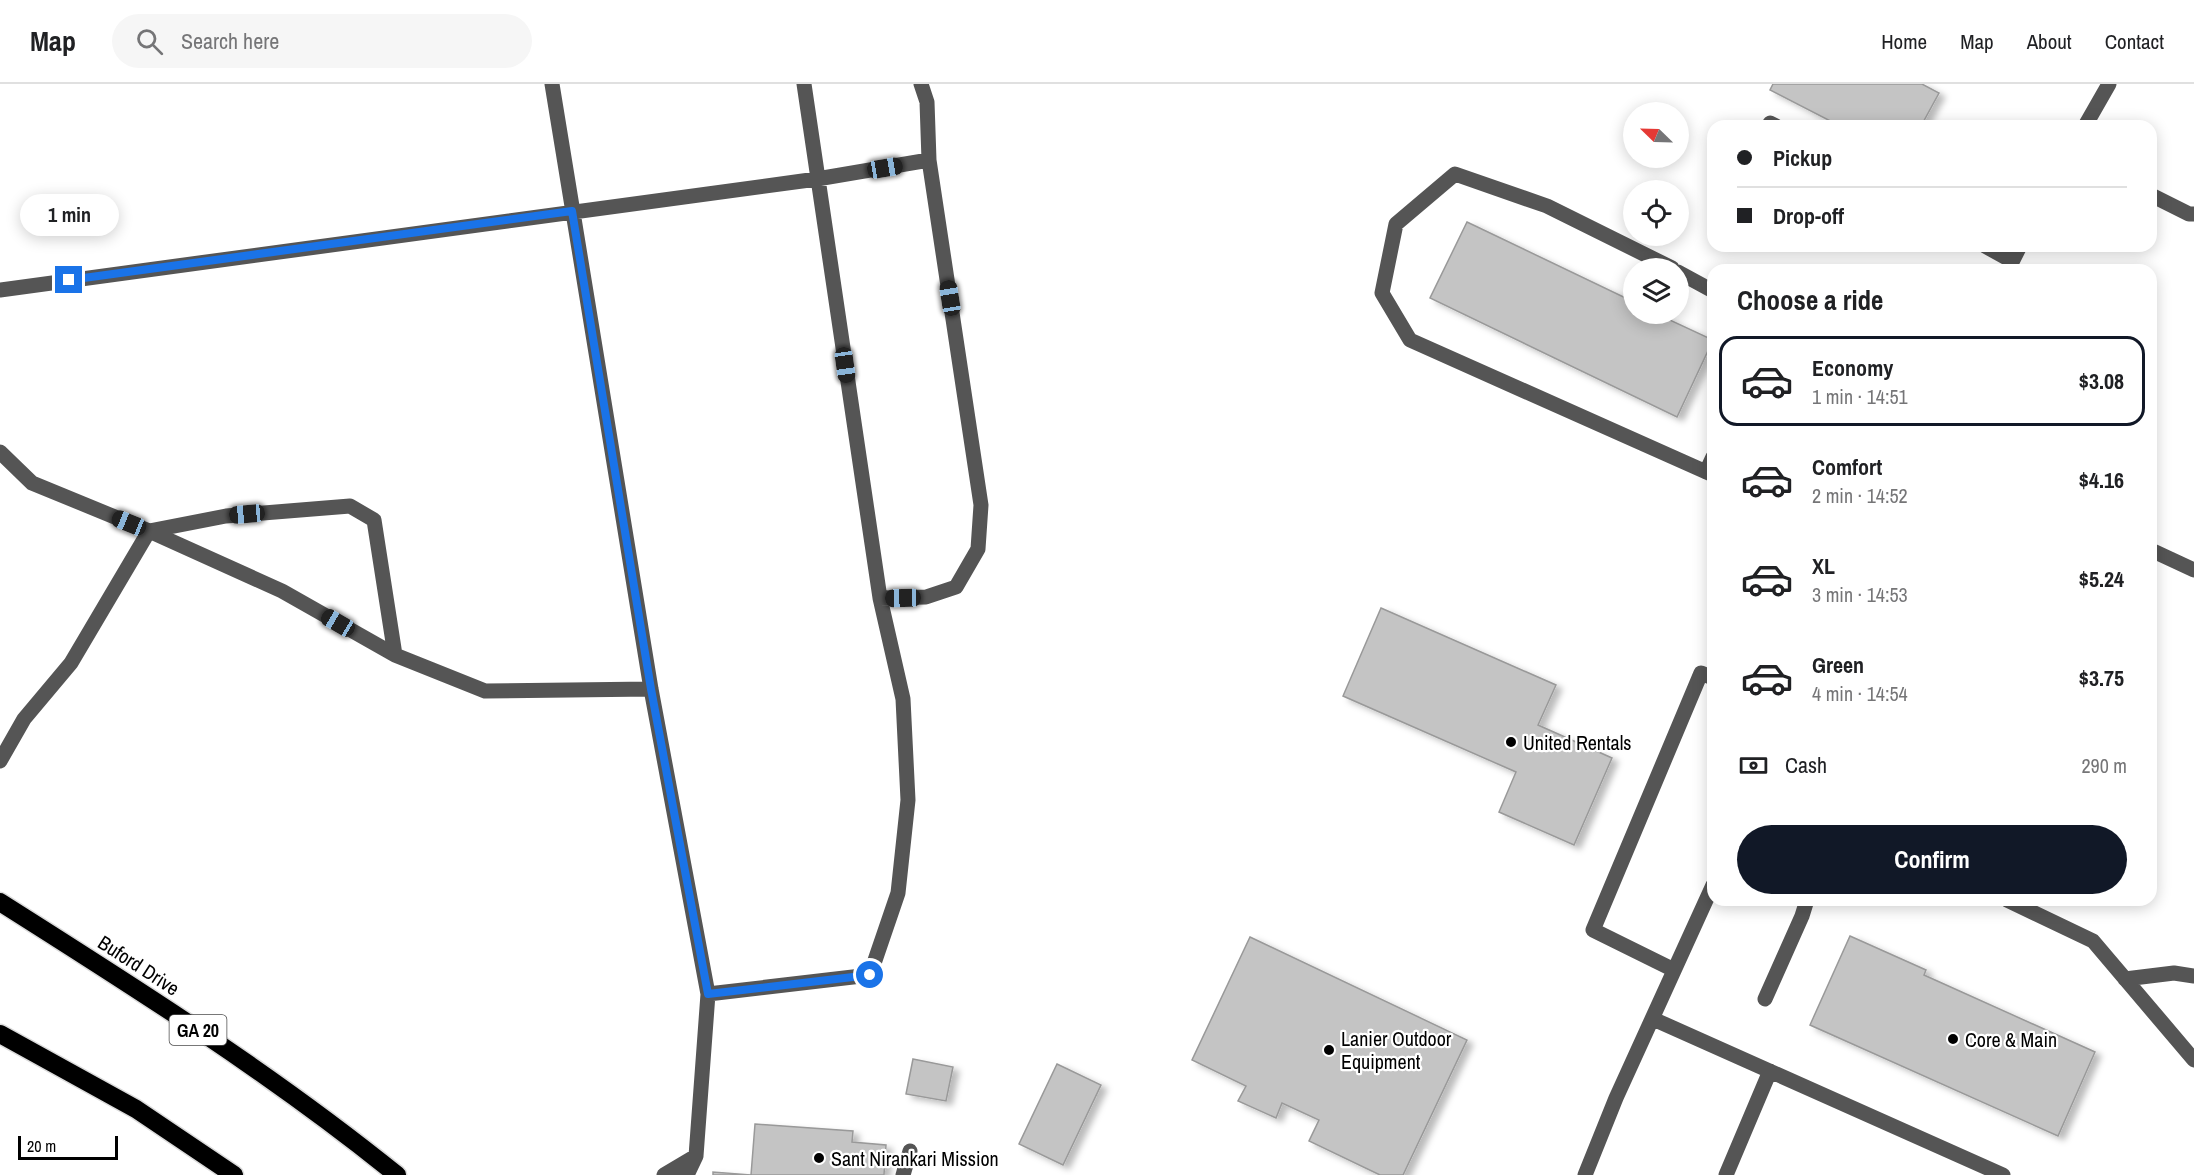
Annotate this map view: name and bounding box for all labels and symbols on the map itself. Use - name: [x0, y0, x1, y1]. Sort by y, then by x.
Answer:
- north arrow: [1623, 102, 1689, 168]
- car: [866, 156, 904, 180]
- callout: 1 min: [20, 193, 118, 235]
- route end: [55, 266, 82, 293]
- car: [938, 279, 962, 317]
- car: [834, 346, 856, 384]
- car: [228, 503, 266, 525]
- car: [109, 508, 149, 538]
- car: [885, 589, 921, 607]
- car: [318, 606, 358, 640]
- place label: United Rentals: [1523, 729, 1631, 756]
- marker: United Rentals: [1504, 735, 1518, 749]
- street label: Buford Drive: [93, 929, 185, 1001]
- route start: [856, 961, 883, 988]
- road number: GA 20: [170, 1015, 226, 1045]
- place label: Lanier Outdoor Equipment: [1341, 1025, 1452, 1075]
- place label: Core & Main: [1965, 1026, 2057, 1053]
- marker: Core & Main: [1946, 1032, 1960, 1046]
- marker: Lanier Outdoor Equipment: [1322, 1043, 1336, 1057]
- scale bar: [18, 1133, 118, 1160]
- place label: Sant Nirankari Mission: [831, 1145, 999, 1172]
- marker: Sant Nirankari Mission: [812, 1151, 826, 1165]

